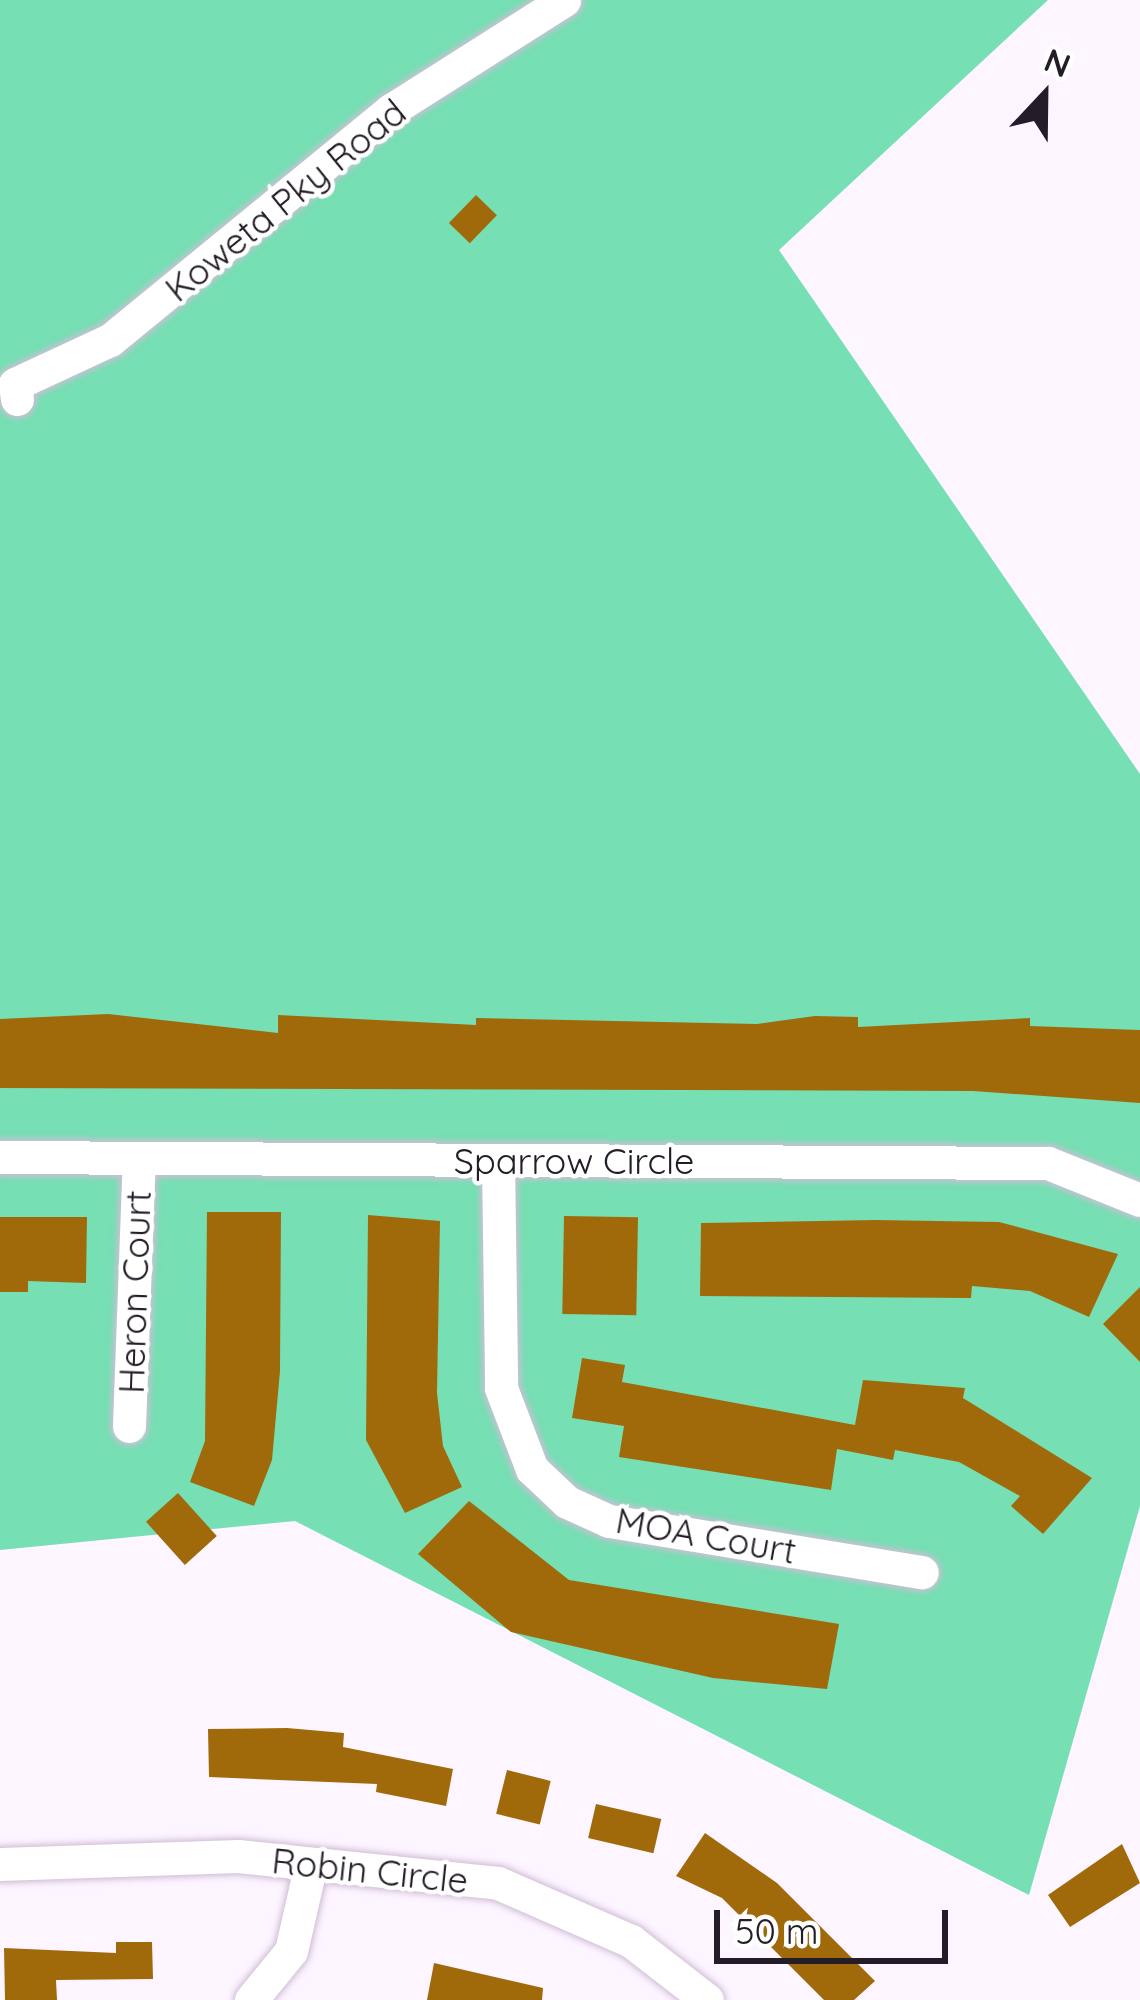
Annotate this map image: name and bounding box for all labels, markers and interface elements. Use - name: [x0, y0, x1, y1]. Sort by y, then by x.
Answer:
- north arrow: [984, 36, 1104, 156]
- text: N: [1039, 39, 1077, 86]
- street label: Koweta Pky Road: [156, 90, 414, 310]
- street label: Sparrow Circle: [454, 1139, 694, 1183]
- street label: Heron Court: [109, 1190, 159, 1394]
- street label: MOA Court: [613, 1498, 799, 1572]
- street label: Robin Circle: [270, 1838, 470, 1902]
- scale bar: [720, 1886, 954, 1960]
- text: 50 m: [735, 1908, 819, 1953]

